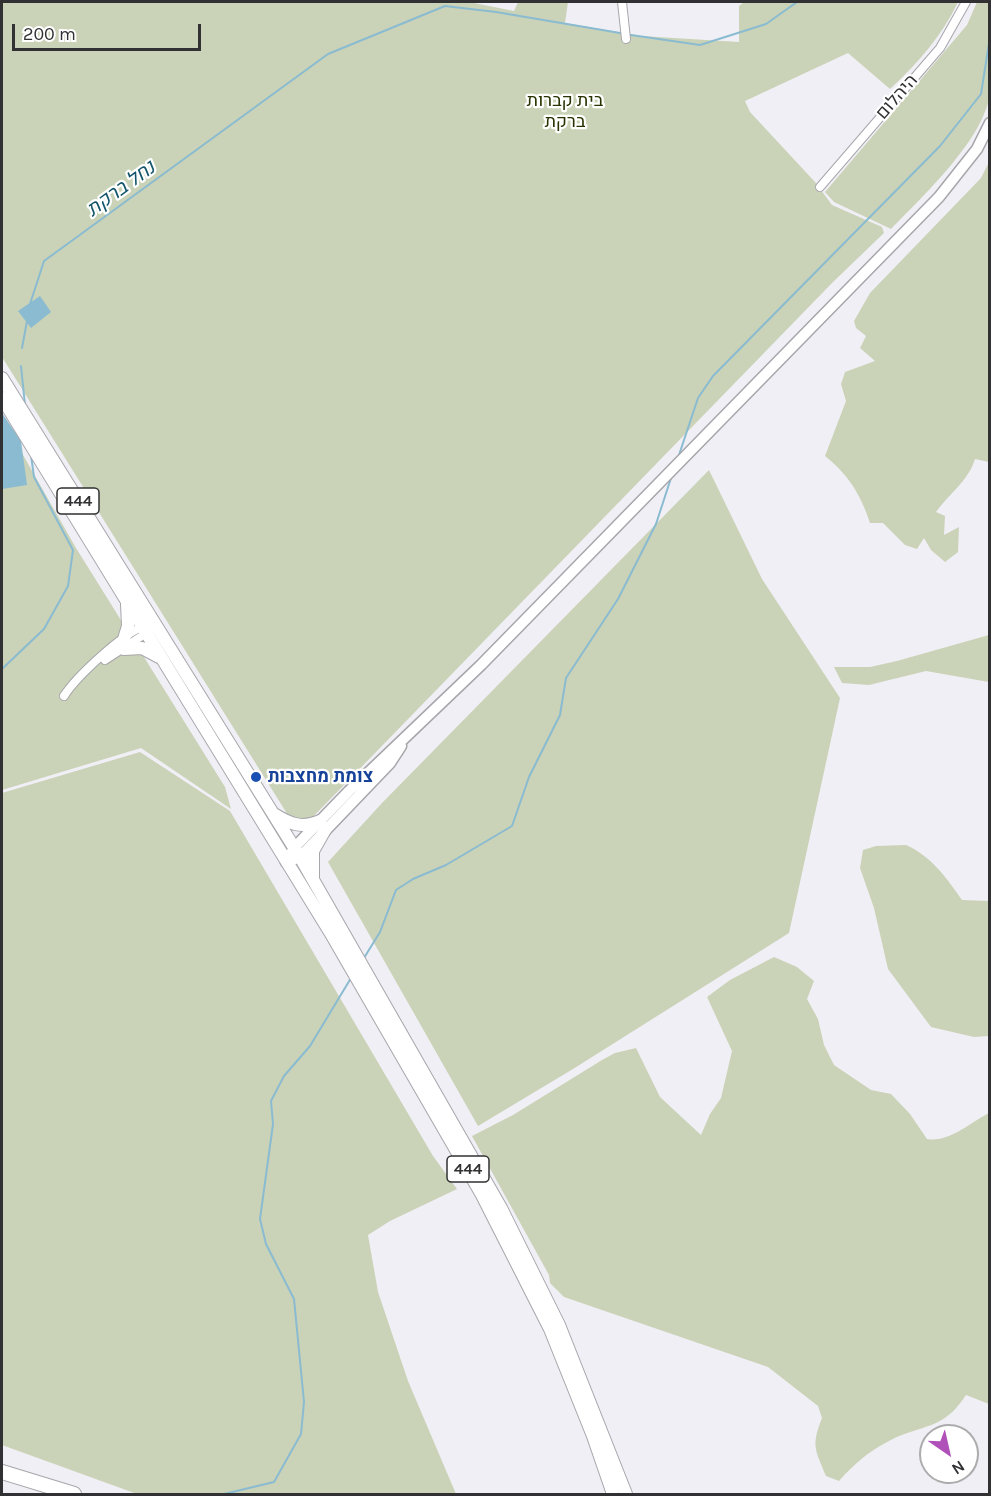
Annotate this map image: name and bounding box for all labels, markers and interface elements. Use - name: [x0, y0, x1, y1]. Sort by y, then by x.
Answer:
- scale bar: [15, 12, 204, 50]
- text: 200 m: [23, 23, 76, 45]
- street label: היהלום: [872, 70, 922, 124]
- park label: בית קברות ברקת: [527, 90, 603, 132]
- water label: נחל ברקת: [82, 156, 160, 222]
- road number: 444: [57, 488, 99, 514]
- place label: צומת מחצבות: [268, 766, 373, 788]
- marker: צומת מחצבות: [249, 770, 263, 784]
- road number: 444: [447, 1156, 489, 1182]
- north arrow: [919, 1424, 979, 1484]
- text: N: [948, 1457, 968, 1479]

